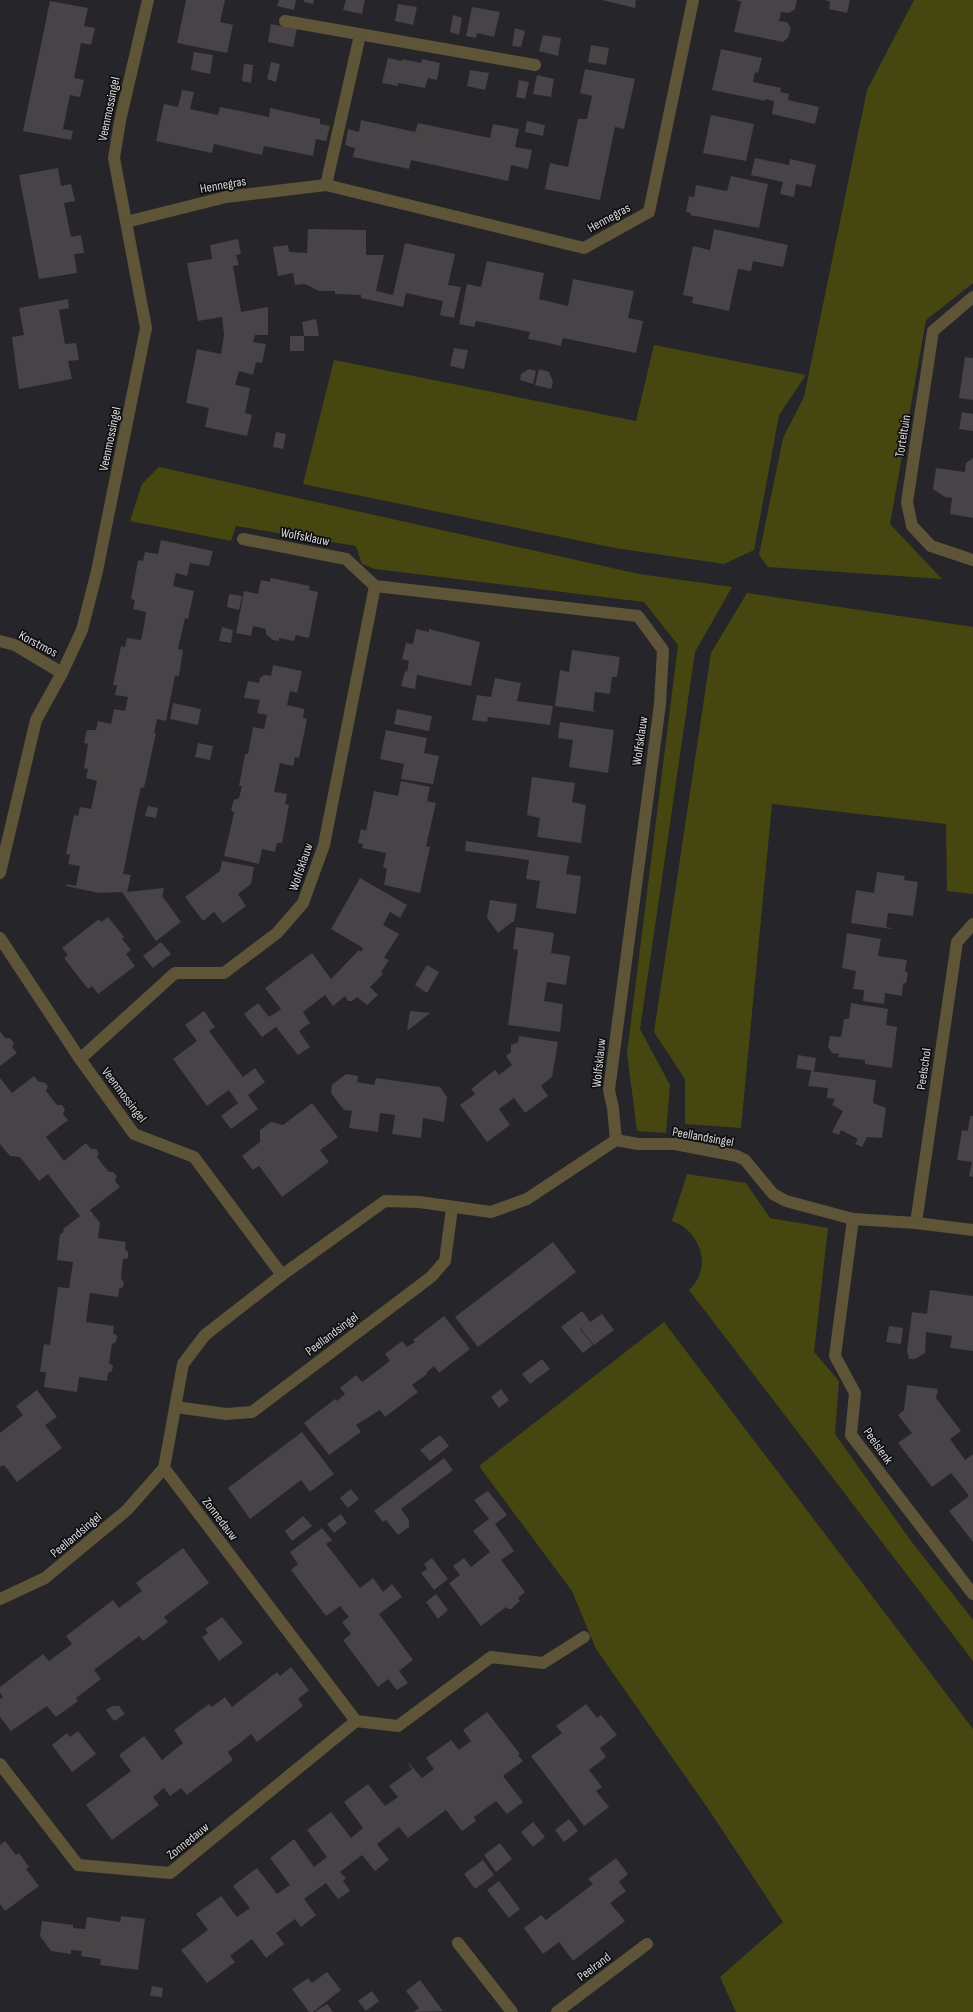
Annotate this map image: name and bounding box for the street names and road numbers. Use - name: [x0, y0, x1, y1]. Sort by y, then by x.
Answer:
- street label: Veenmossingel: [94, 75, 124, 143]
- street label: Hennegras: [199, 173, 248, 197]
- street label: Hennegras: [585, 200, 634, 236]
- street label: Veenmossingel: [95, 405, 125, 473]
- street label: Torteltuin: [892, 414, 914, 458]
- street label: Wolfsklauw: [279, 524, 332, 550]
- street label: Korstmos: [16, 627, 60, 661]
- street label: Wolfsklauw: [629, 715, 651, 767]
- street label: Wolfsklauw: [285, 840, 317, 893]
- street label: Wolfsklauw: [588, 1037, 610, 1088]
- street label: Peelschol: [913, 1047, 935, 1091]
- street label: Veenmossingel: [98, 1064, 150, 1126]
- street label: Peellandsingel: [671, 1124, 735, 1150]
- street label: Peellandsingel: [302, 1309, 362, 1359]
- street label: Peelslenk: [860, 1425, 896, 1467]
- street label: Zonnedauw: [199, 1494, 242, 1544]
- street label: Peellandsingel: [47, 1509, 105, 1561]
- street label: Zonnedauw: [164, 1819, 213, 1863]
- street label: Peelrand: [574, 1949, 614, 1985]

